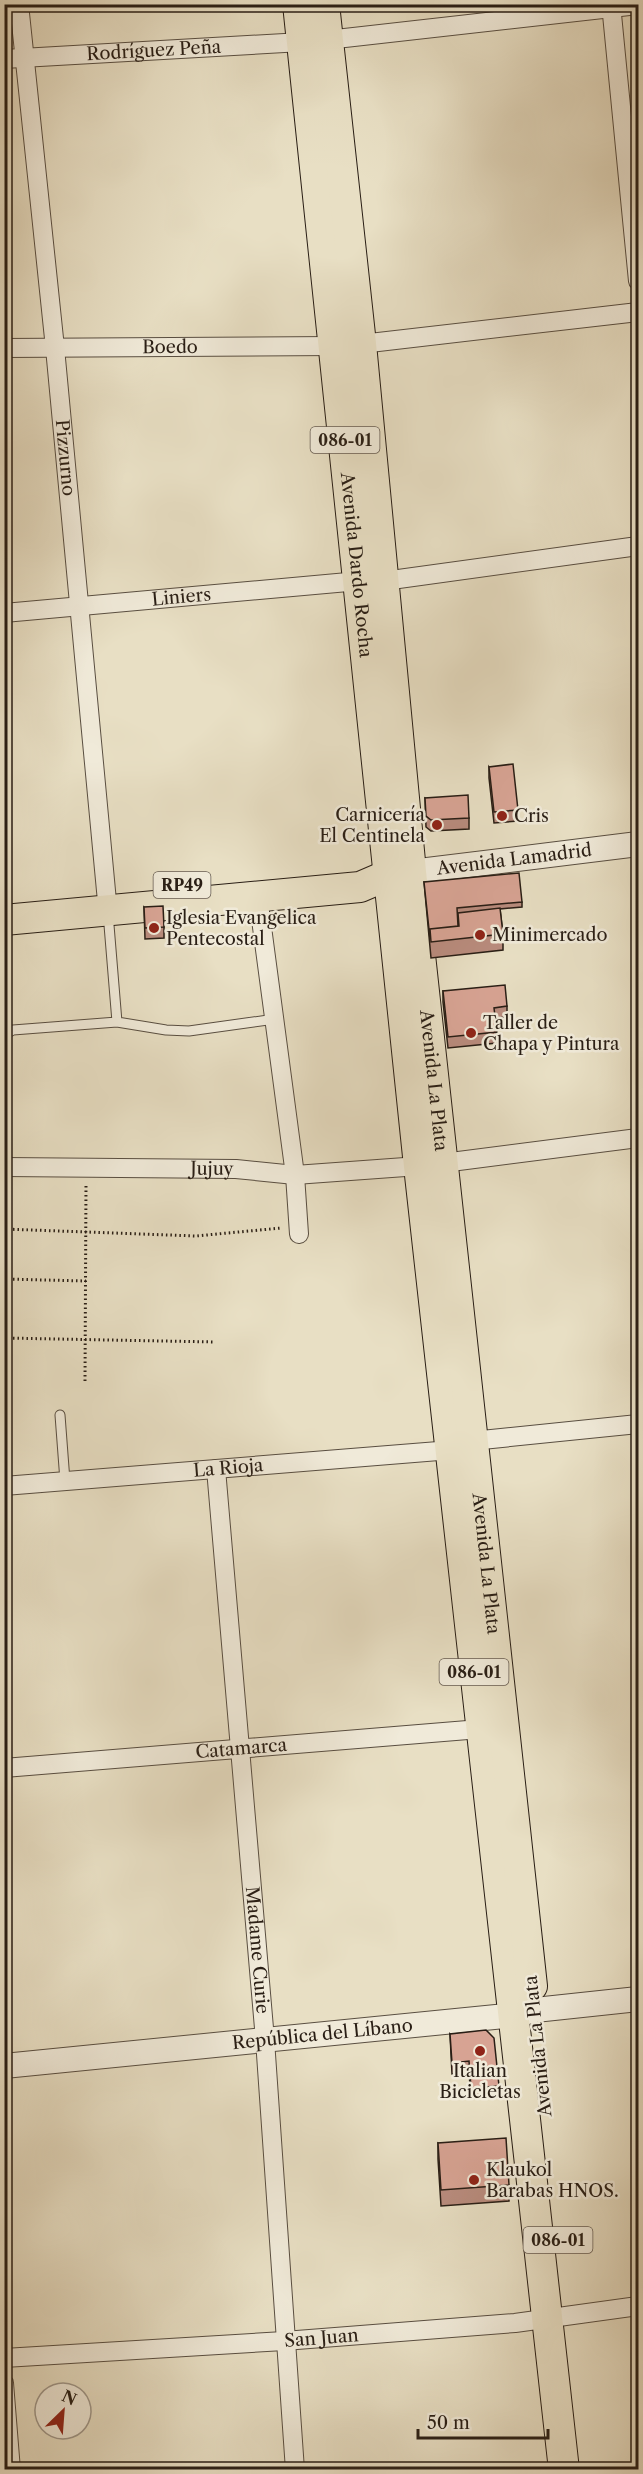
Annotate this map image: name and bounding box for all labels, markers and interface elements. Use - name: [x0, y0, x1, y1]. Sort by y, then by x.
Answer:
- street label: Rodríguez Peña: [86, 36, 222, 65]
- street label: Boedo: [142, 336, 198, 358]
- street label: Pizzurno: [51, 418, 80, 497]
- road number: 086-01: [310, 427, 380, 453]
- street label: Avenida Dardo Rocha: [336, 470, 377, 659]
- street label: Liniers: [151, 583, 212, 611]
- place label: Carnicería El Centinela: [319, 804, 425, 847]
- place label: Cris: [514, 805, 549, 827]
- marker: Cris: [495, 809, 509, 823]
- marker: Carnicería El Centinela: [430, 818, 444, 832]
- street label: Avenida Lamadrid: [434, 839, 593, 880]
- road number: RP49: [154, 872, 210, 898]
- place label: Iglesia Evangelica Pentecostal: [166, 907, 317, 950]
- marker: Iglesia Evangelica Pentecostal: [147, 921, 161, 935]
- place label: Minimercado: [492, 924, 608, 946]
- marker: Minimercado: [473, 928, 487, 942]
- street label: Avenida La Plata: [415, 1008, 452, 1153]
- place label: Taller de Chapa y Pintura: [483, 1012, 620, 1055]
- marker: Taller de Chapa y Pintura: [464, 1026, 478, 1040]
- street label: Jujuy: [187, 1158, 235, 1180]
- street label: La Rioja: [192, 1454, 265, 1482]
- street label: Avenida La Plata: [467, 1491, 505, 1636]
- road number: 086-01: [440, 1659, 508, 1685]
- street label: Catamarca: [195, 1734, 288, 1763]
- street label: Madame Curie: [241, 1886, 274, 2015]
- street label: Avenida La Plata: [520, 1974, 556, 2119]
- street label: República del Líbano: [231, 2014, 414, 2054]
- marker: Italian Bicicletas: [473, 2044, 487, 2058]
- place label: Italian Bicicletas: [439, 2060, 521, 2103]
- place label: Klaukol Barabas HNOS.: [486, 2159, 619, 2202]
- marker: Klaukol Barabas HNOS.: [467, 2173, 481, 2187]
- road number: 086-01: [524, 2227, 592, 2253]
- street label: San Juan: [283, 2324, 359, 2352]
- north arrow: [33, 2381, 93, 2441]
- text: N: [59, 2385, 80, 2409]
- scale bar: [418, 2402, 548, 2440]
- text: 50 m: [427, 2412, 470, 2434]

